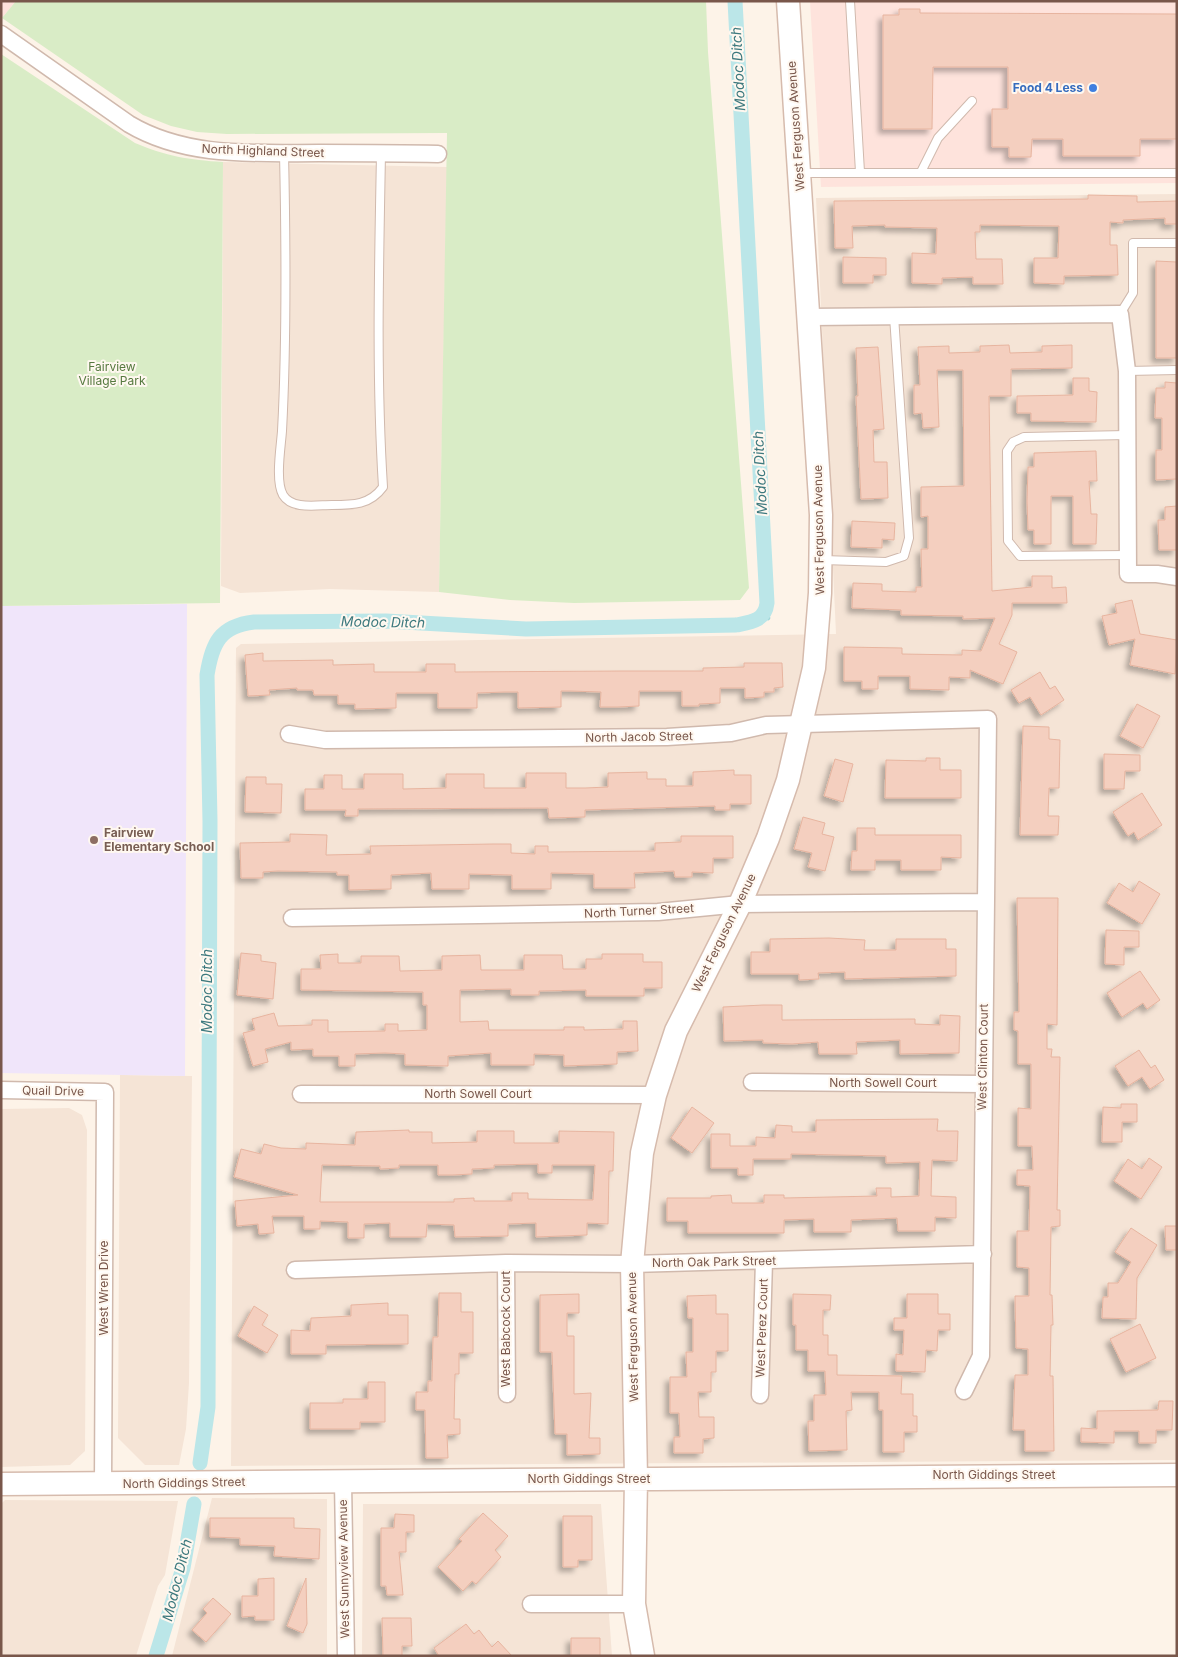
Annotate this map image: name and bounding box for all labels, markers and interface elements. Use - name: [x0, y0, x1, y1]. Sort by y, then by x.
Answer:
- water label: Modoc Ditch: [727, 27, 748, 112]
- street label: West Ferguson Avenue: [783, 60, 808, 192]
- place label: Food 4 Less: [1013, 80, 1083, 95]
- marker: Food 4 Less: [1087, 82, 1099, 94]
- street label: North Highland Street: [201, 141, 325, 160]
- park label: Fairview Village Park: [78, 359, 146, 388]
- water label: Modoc Ditch: [749, 431, 770, 516]
- street label: West Ferguson Avenue: [810, 465, 827, 595]
- water label: Modoc Ditch: [341, 612, 425, 631]
- street label: North Jacob Street: [585, 728, 693, 745]
- place label: Fairview Elementary School: [104, 825, 214, 854]
- marker: Fairview Elementary School: [88, 834, 100, 846]
- street label: West Ferguson Avenue: [688, 871, 759, 995]
- street label: North Turner Street: [584, 900, 694, 921]
- water label: Modoc Ditch: [198, 949, 215, 1033]
- street label: West Clinton Court: [974, 1003, 991, 1110]
- street label: North Sowell Court: [829, 1075, 937, 1090]
- street label: Quail Drive: [22, 1082, 84, 1099]
- street label: North Sowell Court: [424, 1086, 532, 1101]
- street label: West Wren Drive: [96, 1241, 111, 1335]
- street label: North Oak Park Street: [652, 1253, 776, 1270]
- street label: West Babcock Court: [498, 1271, 513, 1387]
- street label: West Ferguson Avenue: [624, 1272, 641, 1402]
- street label: West Perez Court: [752, 1278, 771, 1378]
- street label: North Giddings Street: [933, 1467, 1055, 1482]
- street label: North Giddings Street: [528, 1471, 650, 1486]
- street label: North Giddings Street: [122, 1474, 246, 1491]
- street label: West Sunnyview Avenue: [335, 1499, 352, 1639]
- water label: Modoc Ditch: [158, 1537, 195, 1623]

